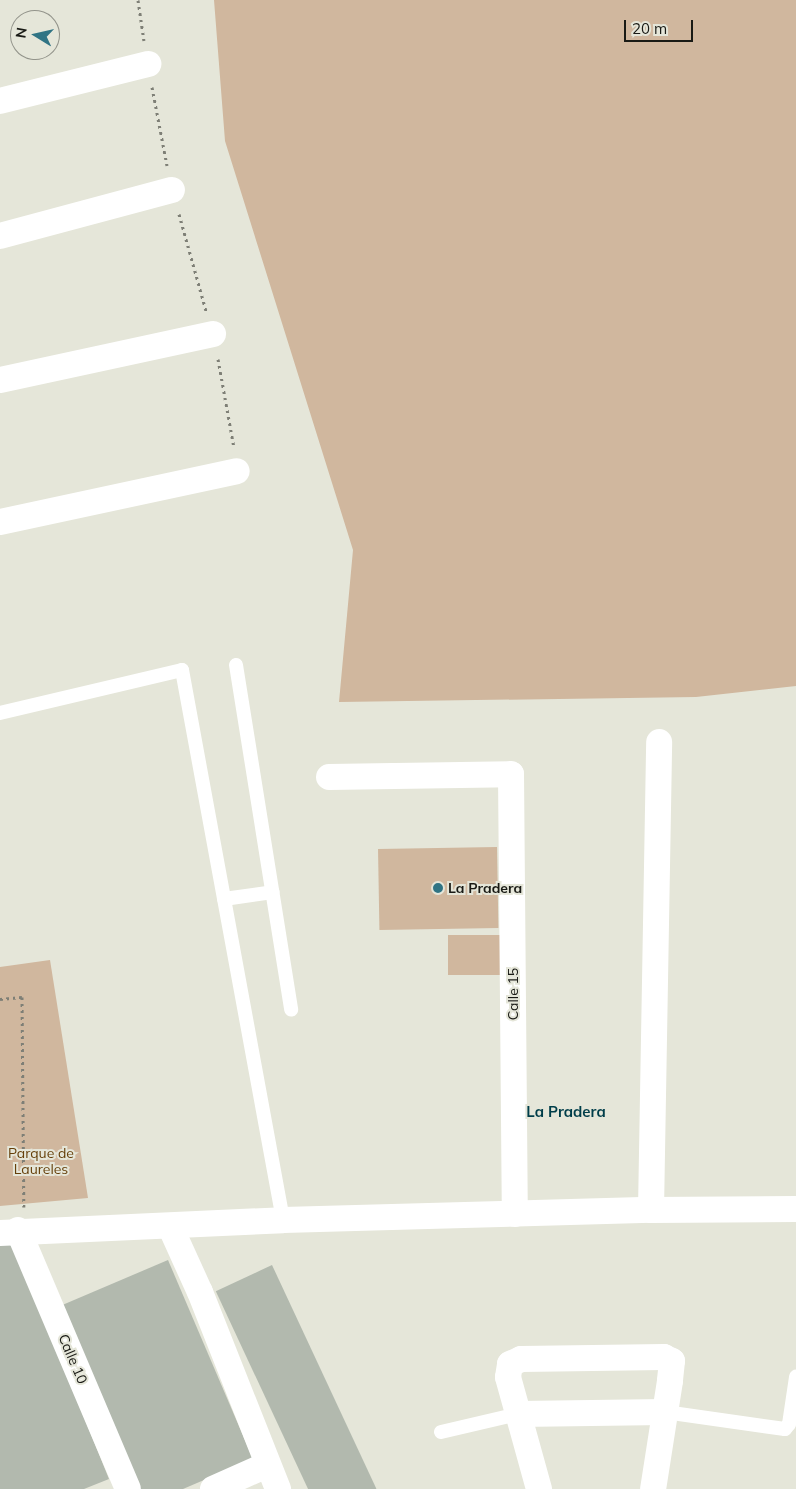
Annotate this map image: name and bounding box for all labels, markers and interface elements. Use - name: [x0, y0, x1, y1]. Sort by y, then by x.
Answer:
- north arrow: [10, 10, 60, 60]
- scale bar: [626, 10, 695, 42]
- text: 20 m: [632, 19, 667, 38]
- text: N: [11, 26, 31, 39]
- place label: La Pradera: [448, 880, 522, 896]
- marker: La Pradera: [432, 882, 444, 894]
- street label: Calle 15: [505, 968, 521, 1020]
- district label: La Pradera: [526, 1103, 606, 1121]
- park label: Parque de Laureles: [8, 1145, 74, 1178]
- street label: Calle 10: [55, 1332, 91, 1386]

